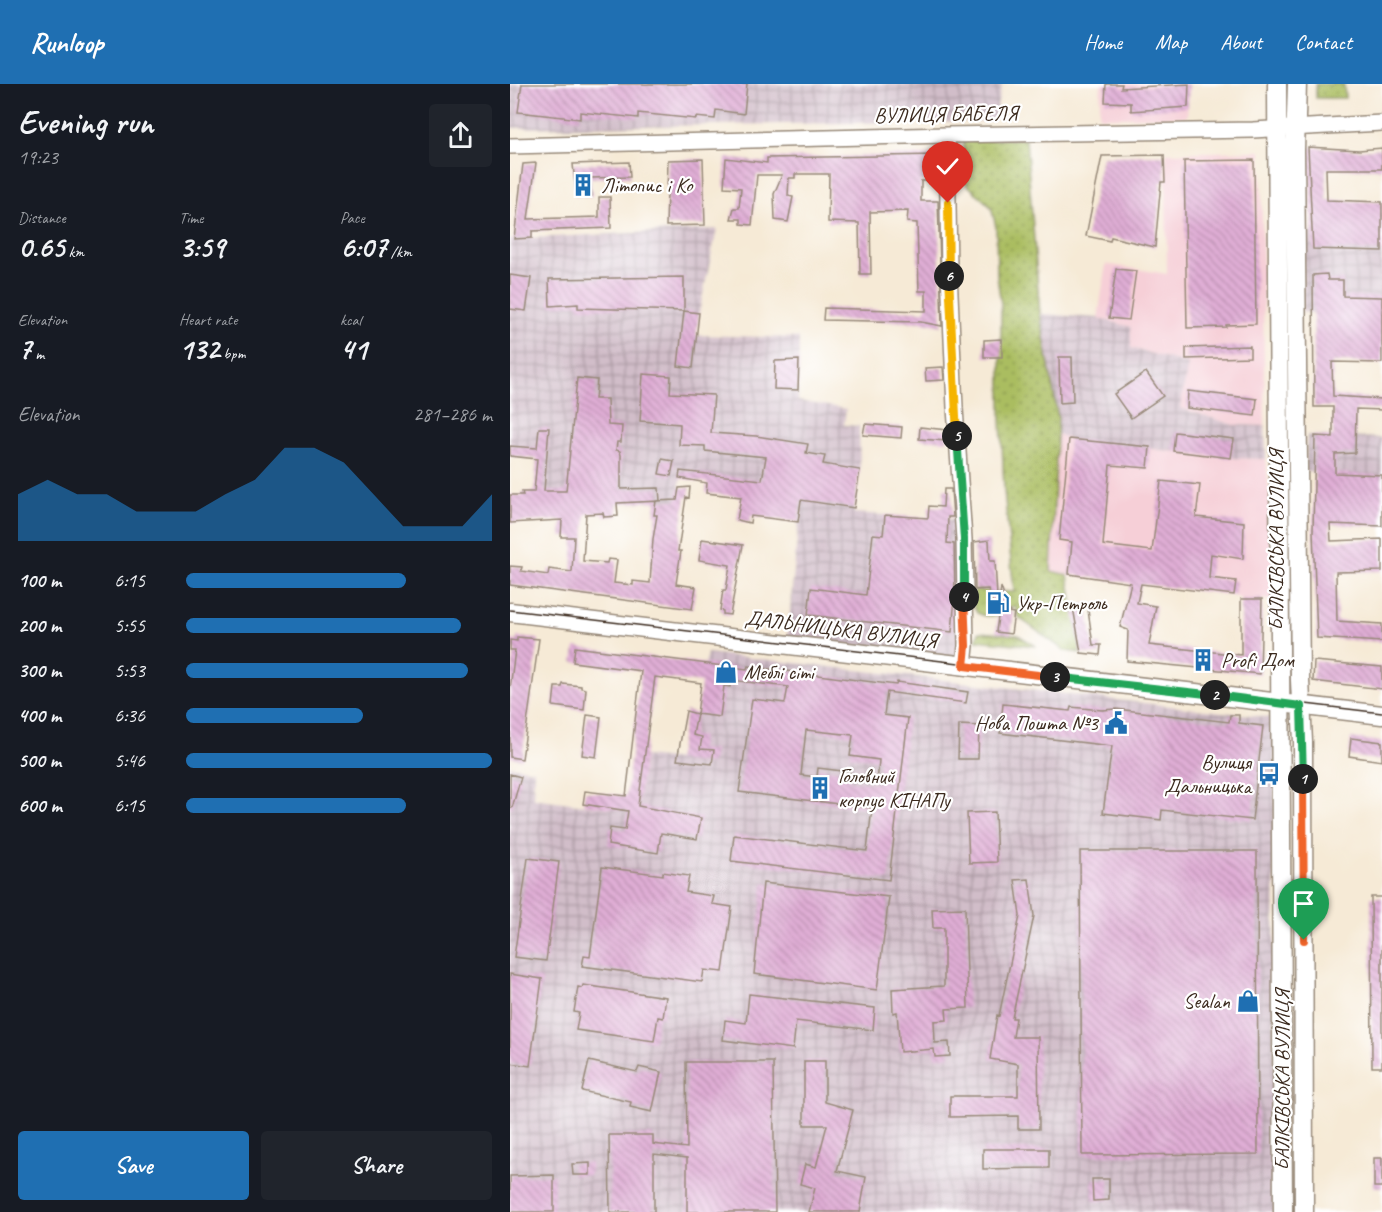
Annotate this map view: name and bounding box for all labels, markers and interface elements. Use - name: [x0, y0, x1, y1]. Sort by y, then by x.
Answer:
- text: Runloop: [30, 25, 103, 60]
- text: Home: [1084, 29, 1122, 55]
- text: Map: [1155, 29, 1187, 55]
- text: About: [1220, 29, 1262, 55]
- text: Contact: [1295, 29, 1352, 55]
- street label: ВУЛИЦЯ БАБЕЛЯ: [874, 100, 1021, 128]
- text: Evening run: [18, 101, 153, 143]
- button: share: [429, 104, 492, 167]
- pin: [922, 141, 973, 203]
- text: 19:23: [18, 145, 58, 170]
- icon: check: [931, 150, 964, 183]
- building icon: Літопис і Ко: [570, 172, 596, 198]
- place label: Літопис і Ко: [601, 172, 694, 198]
- text: Distance: [18, 208, 66, 228]
- text: Time: [179, 208, 203, 228]
- text: Pace: [340, 208, 365, 228]
- text: 0.65: [18, 228, 65, 266]
- text: 3:59: [179, 228, 225, 266]
- text: 6:07: [340, 228, 387, 266]
- text: km: [65, 242, 84, 262]
- text: /km: [387, 242, 412, 262]
- pin: 6: [934, 261, 964, 291]
- text: 6: [945, 266, 953, 286]
- text: Elevation: [18, 310, 67, 330]
- text: Heart rate: [179, 310, 237, 330]
- text: kcal: [340, 310, 361, 330]
- text: 7: [18, 330, 31, 368]
- text: 132: [179, 330, 220, 368]
- text: 41: [340, 330, 367, 368]
- text: m: [31, 344, 44, 364]
- text: bpm: [220, 344, 245, 364]
- text: Elevation: [18, 402, 80, 427]
- text: 281–286 m: [413, 402, 492, 427]
- pin: 5: [942, 421, 972, 451]
- text: 5: [954, 426, 960, 446]
- street label: БАЛКІВСЬКА ВУЛИЦЯ: [1263, 446, 1289, 630]
- text: 100 m: [18, 568, 61, 593]
- text: 6:15: [114, 568, 145, 593]
- pin: 4: [949, 582, 979, 612]
- text: 4: [960, 587, 968, 607]
- fuel station icon: Укр-Петроль: [985, 590, 1011, 616]
- place label: Укр-Петроль: [1016, 590, 1108, 616]
- street label: ДАЛЬНИЦЬКА ВУЛИЦЯ: [744, 604, 941, 654]
- text: 200 m: [18, 613, 61, 638]
- text: 5:55: [114, 613, 145, 638]
- building icon: Profi Дом: [1190, 647, 1216, 673]
- place label: Profi Дом: [1221, 647, 1295, 673]
- text: 300 m: [18, 658, 61, 683]
- text: 5:53: [114, 658, 145, 683]
- shop icon: Меблі сіті: [713, 659, 739, 685]
- place label: Меблі сіті: [744, 659, 817, 685]
- pin: 3: [1040, 662, 1070, 692]
- text: 3: [1051, 667, 1059, 687]
- pin: 2: [1200, 680, 1230, 710]
- text: 2: [1211, 685, 1219, 705]
- text: 400 m: [18, 703, 61, 728]
- text: 6:36: [114, 703, 145, 728]
- place label: Нова Пошта №3: [975, 710, 1100, 736]
- public building icon: Нова Пошта №3: [1103, 710, 1129, 736]
- text: 500 m: [18, 748, 61, 773]
- text: 5:46: [114, 748, 145, 773]
- place label: Вулиця Дальницька: [1164, 749, 1253, 799]
- bus stop icon: Вулиця Дальницька: [1256, 761, 1282, 787]
- place label: Головний корпус КІНАПу: [838, 763, 951, 813]
- pin: 1: [1288, 764, 1318, 794]
- text: 1: [1299, 769, 1307, 789]
- building icon: Головний корпус КІНАПу: [807, 775, 833, 801]
- text: 600 m: [18, 793, 62, 818]
- text: 6:15: [114, 793, 145, 818]
- pin: [1278, 878, 1329, 940]
- icon: arrive: [1287, 887, 1320, 920]
- street label: БАЛКІВСЬКА ВУЛИЦЯ: [1269, 986, 1295, 1170]
- place label: Sealan: [1183, 988, 1231, 1014]
- shop icon: Sealan: [1235, 988, 1261, 1014]
- button: Save: [18, 1131, 249, 1200]
- button: Share: [261, 1131, 492, 1200]

